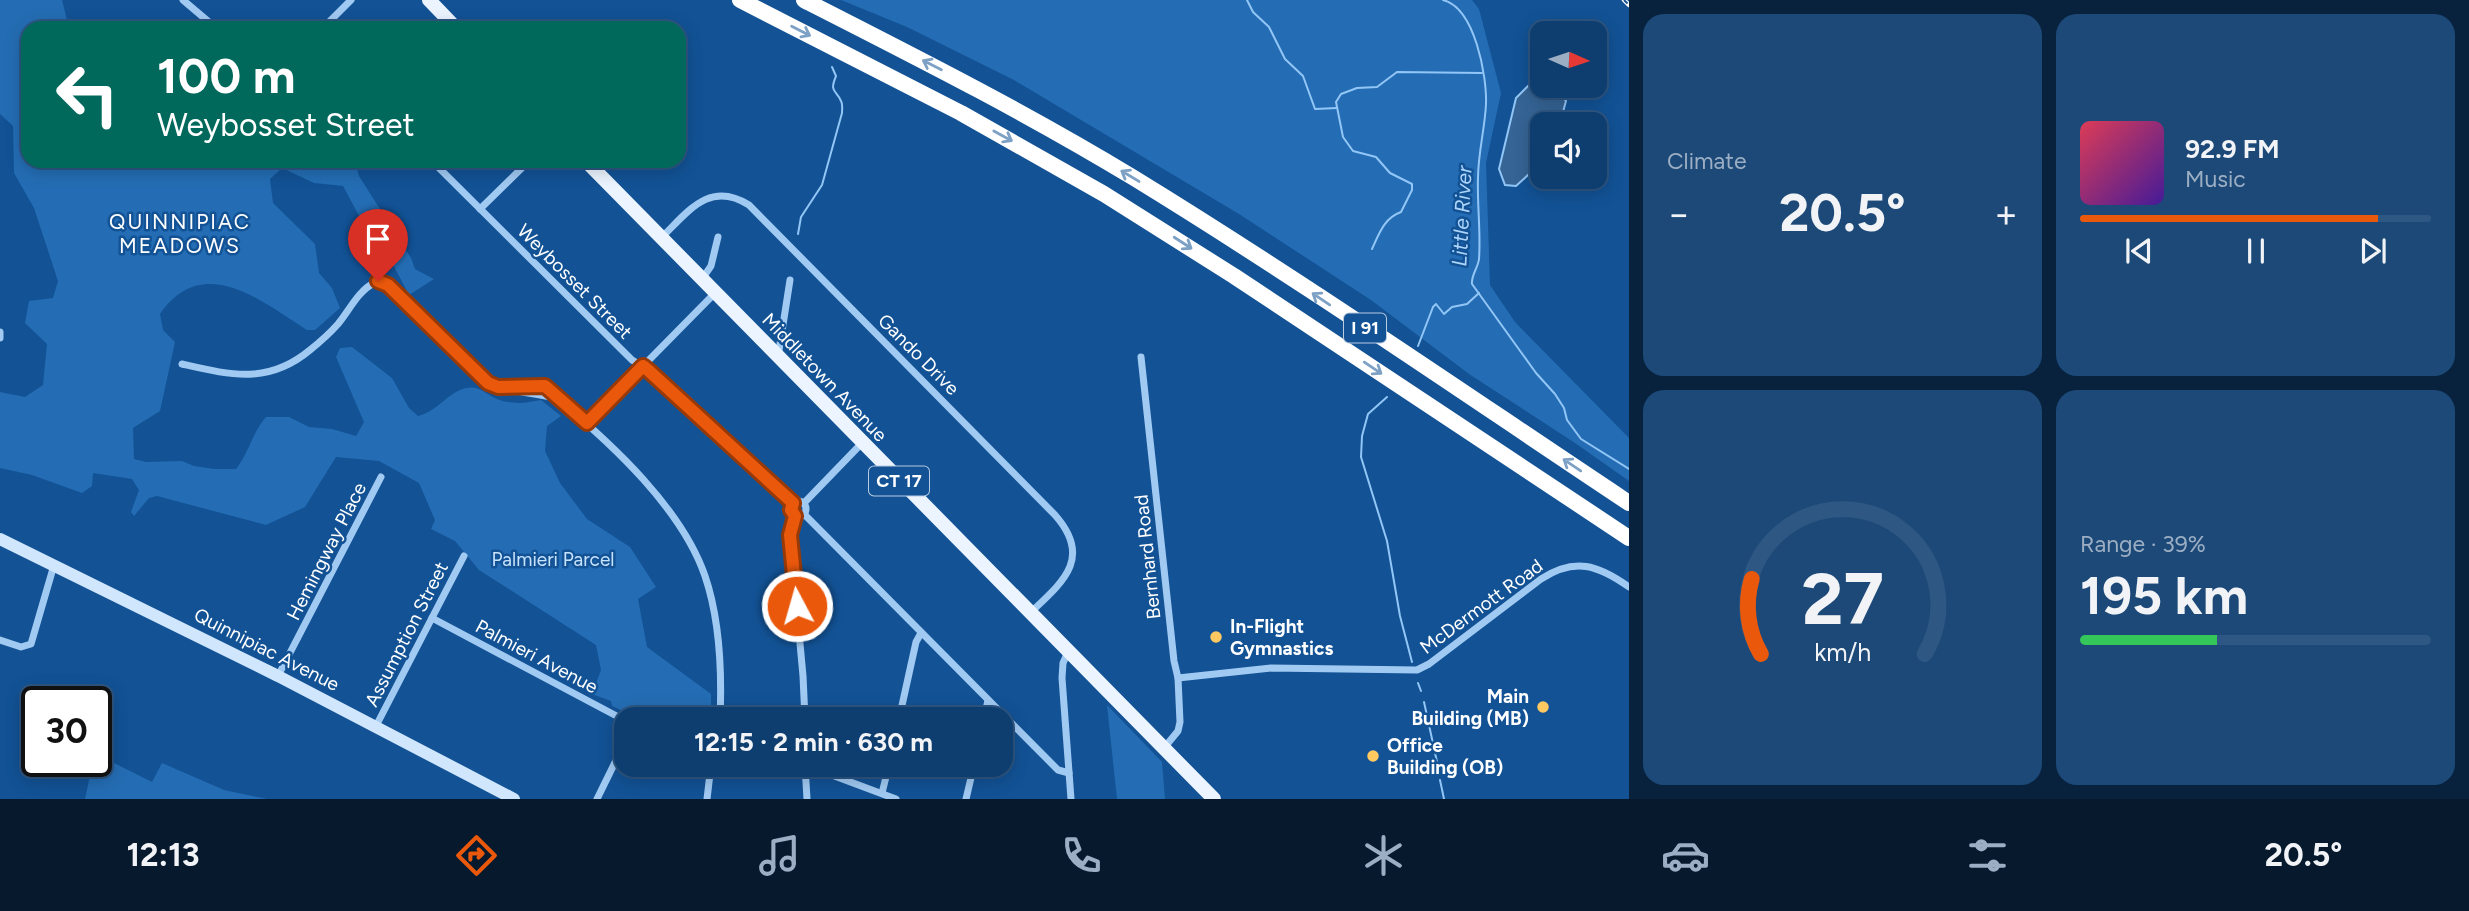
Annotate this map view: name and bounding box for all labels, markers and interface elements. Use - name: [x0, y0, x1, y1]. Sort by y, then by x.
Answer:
- north arrow: [1530, 21, 1606, 98]
- map controls: [1530, 21, 1607, 189]
- one-way arrow: [790, 25, 811, 38]
- text: 100 m: [157, 46, 296, 105]
- icon: left: [42, 49, 133, 140]
- one-way arrow: [922, 58, 943, 71]
- text: Weybosset Street: [157, 106, 415, 144]
- button: sound: [1530, 112, 1607, 189]
- one-way arrow: [992, 129, 1012, 143]
- text: 92.9 FM: [2185, 133, 2280, 165]
- text: Climate: [1667, 147, 1746, 175]
- water label: Little River: [1446, 164, 1477, 267]
- text: Music: [2185, 165, 2246, 193]
- one-way arrow: [1120, 169, 1140, 183]
- text: 20.5°: [1779, 182, 1906, 244]
- text: −: [1667, 191, 1691, 237]
- text: +: [1994, 191, 2018, 237]
- district label: QUINNIPIAC MEADOWS: [109, 209, 251, 258]
- pin: [348, 209, 408, 281]
- street label: Weybosset Street: [512, 219, 637, 344]
- icon: arrive: [359, 220, 397, 258]
- icon: previous: [2120, 232, 2158, 270]
- icon: pause: [2237, 232, 2275, 270]
- icon: next: [2354, 232, 2392, 270]
- one-way arrow: [1172, 237, 1192, 251]
- one-way arrow: [1312, 292, 1331, 306]
- street label: Middletown Avenue: [757, 308, 892, 446]
- street label: Gando Drive: [873, 309, 964, 400]
- road number: I 91: [1344, 314, 1386, 342]
- one-way arrow: [1362, 361, 1382, 375]
- one-way arrow: [1563, 458, 1582, 472]
- road number: CT 17: [869, 466, 929, 495]
- street label: Hemingway Place: [282, 479, 371, 624]
- street label: Bernhard Road: [1130, 493, 1165, 620]
- text: Range · 39%: [2080, 530, 2206, 558]
- park label: Palmieri Parcel: [492, 548, 614, 571]
- street label: McDermott Road: [1415, 554, 1547, 659]
- text: 27: [1801, 555, 1884, 642]
- street label: Assumption Street: [360, 558, 453, 711]
- text: 195 km: [2080, 565, 2248, 627]
- position arrow: [760, 569, 834, 643]
- street label: Quinnipiac Avenue: [190, 603, 343, 696]
- street label: Palmieri Avenue: [472, 614, 602, 698]
- place label: In-Flight Gymnastics: [1230, 615, 1333, 660]
- marker: In-Flight Gymnastics: [1208, 629, 1224, 645]
- text: km/h: [1814, 636, 1871, 666]
- place label: Main Building (MB): [1411, 685, 1529, 730]
- speed limit sign: 30: [21, 686, 112, 777]
- marker: Main Building (MB): [1535, 699, 1551, 715]
- text: 12:15 · 2 min · 630 m: [694, 726, 933, 758]
- place label: Office Building (OB): [1387, 734, 1503, 779]
- marker: Office Building (OB): [1365, 748, 1381, 764]
- icon: directions: [452, 831, 501, 880]
- icon: music: [755, 831, 804, 880]
- icon: phone: [1057, 831, 1106, 880]
- icon: climate: [1359, 831, 1408, 880]
- icon: car: [1661, 831, 1710, 880]
- icon: filters: [1963, 831, 2012, 880]
- text: 12:13: [127, 836, 199, 874]
- text: 20.5°: [2265, 836, 2342, 874]

